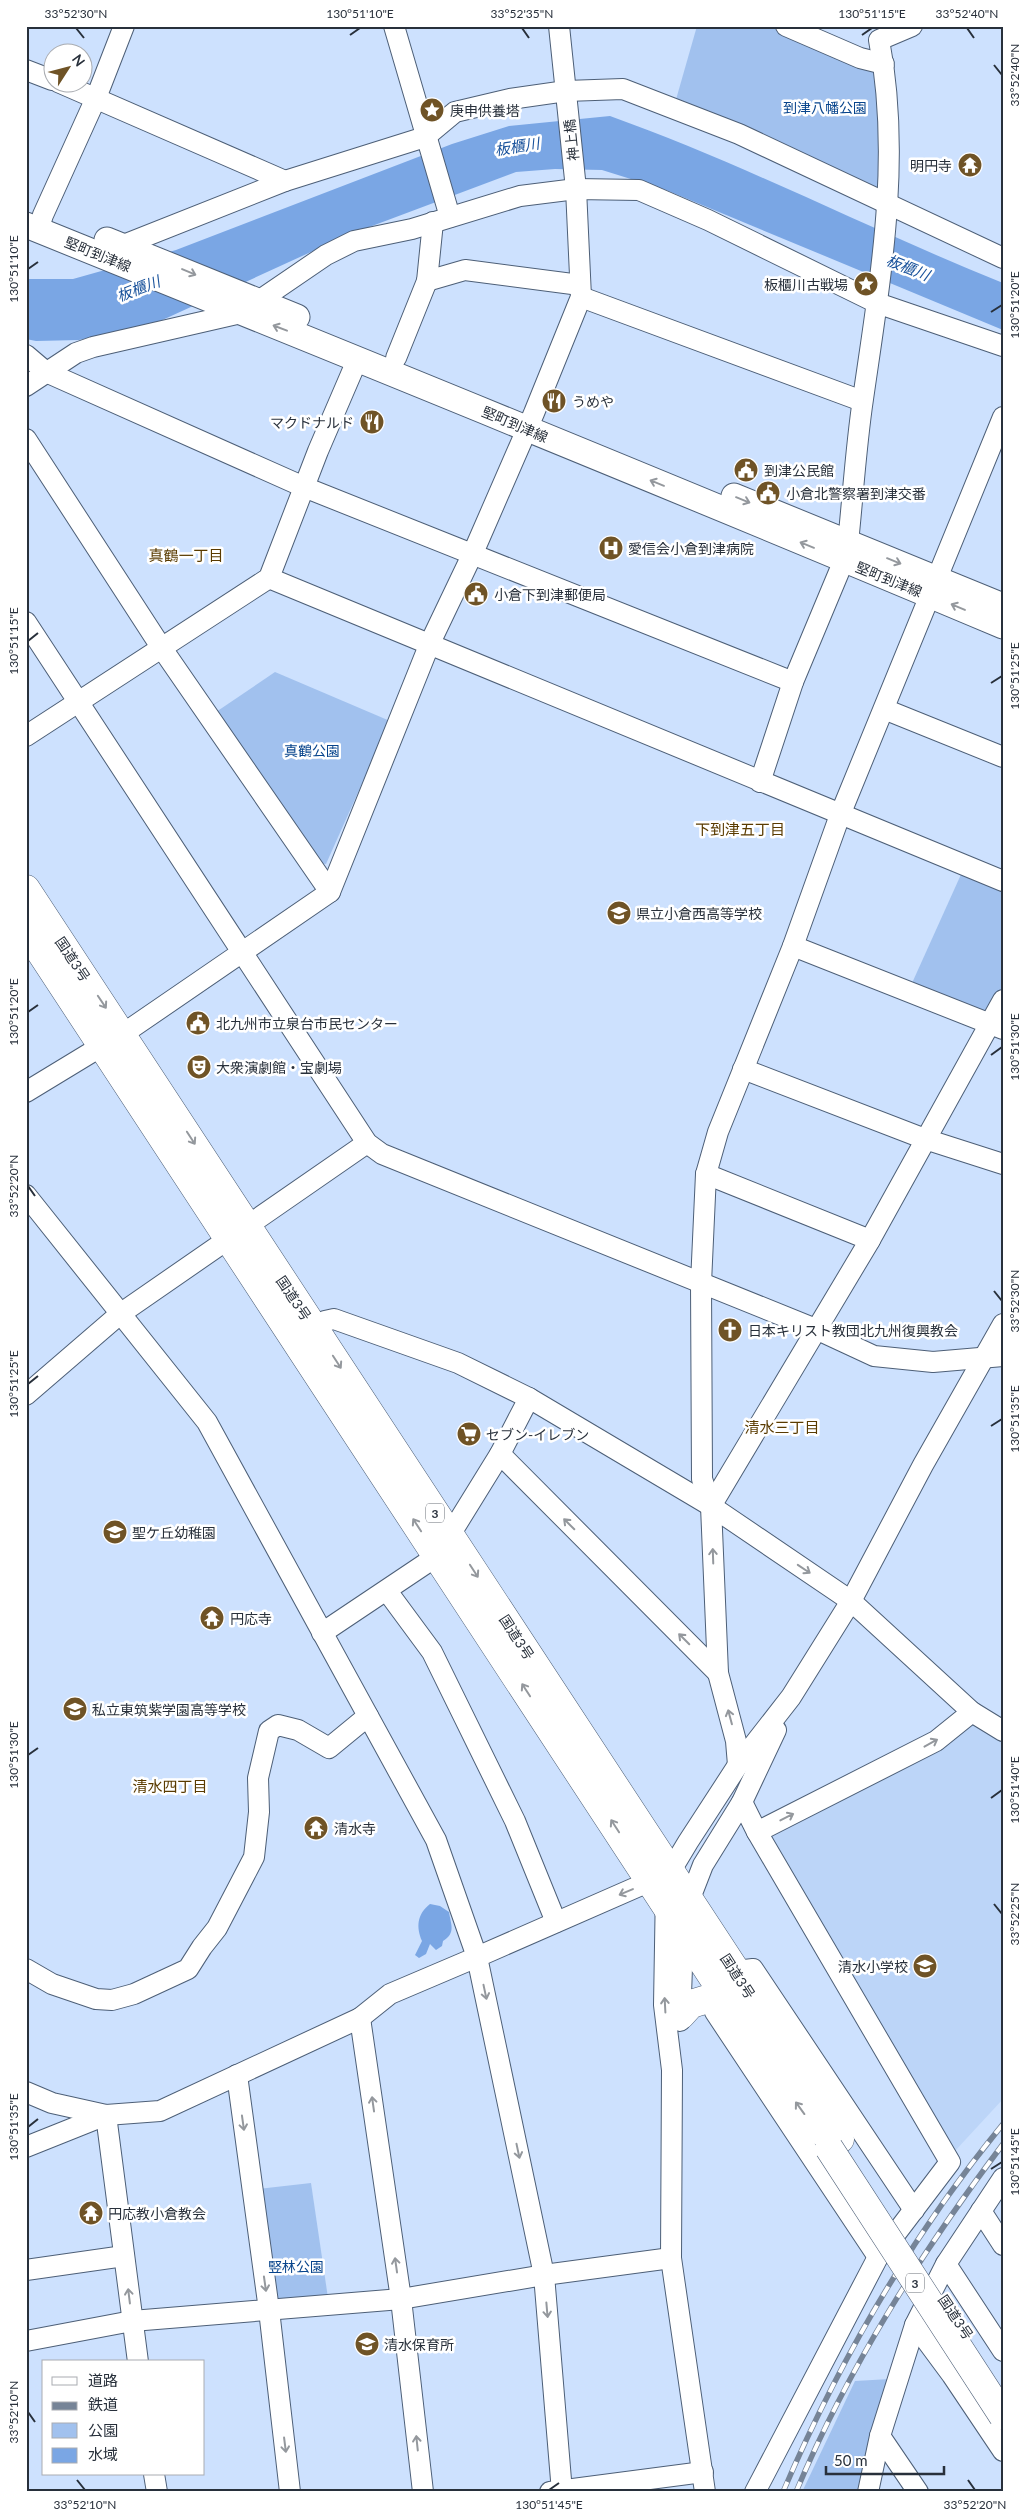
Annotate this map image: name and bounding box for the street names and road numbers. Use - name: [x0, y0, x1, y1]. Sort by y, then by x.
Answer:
- street label: 神上橋: [560, 118, 582, 162]
- street label: 堅町到津線: [62, 233, 134, 275]
- street label: 堅町到津線: [479, 403, 551, 445]
- street label: 堅町到津線: [853, 558, 925, 600]
- street label: 国道3号: [52, 933, 94, 985]
- street label: 国道3号: [273, 1272, 315, 1324]
- road number: 3: [426, 1504, 444, 1522]
- street label: 国道3号: [496, 1611, 538, 1663]
- street label: 国道3号: [717, 1950, 759, 2002]
- road number: 3: [906, 2274, 924, 2292]
- street label: 国道3号: [935, 2291, 977, 2343]

